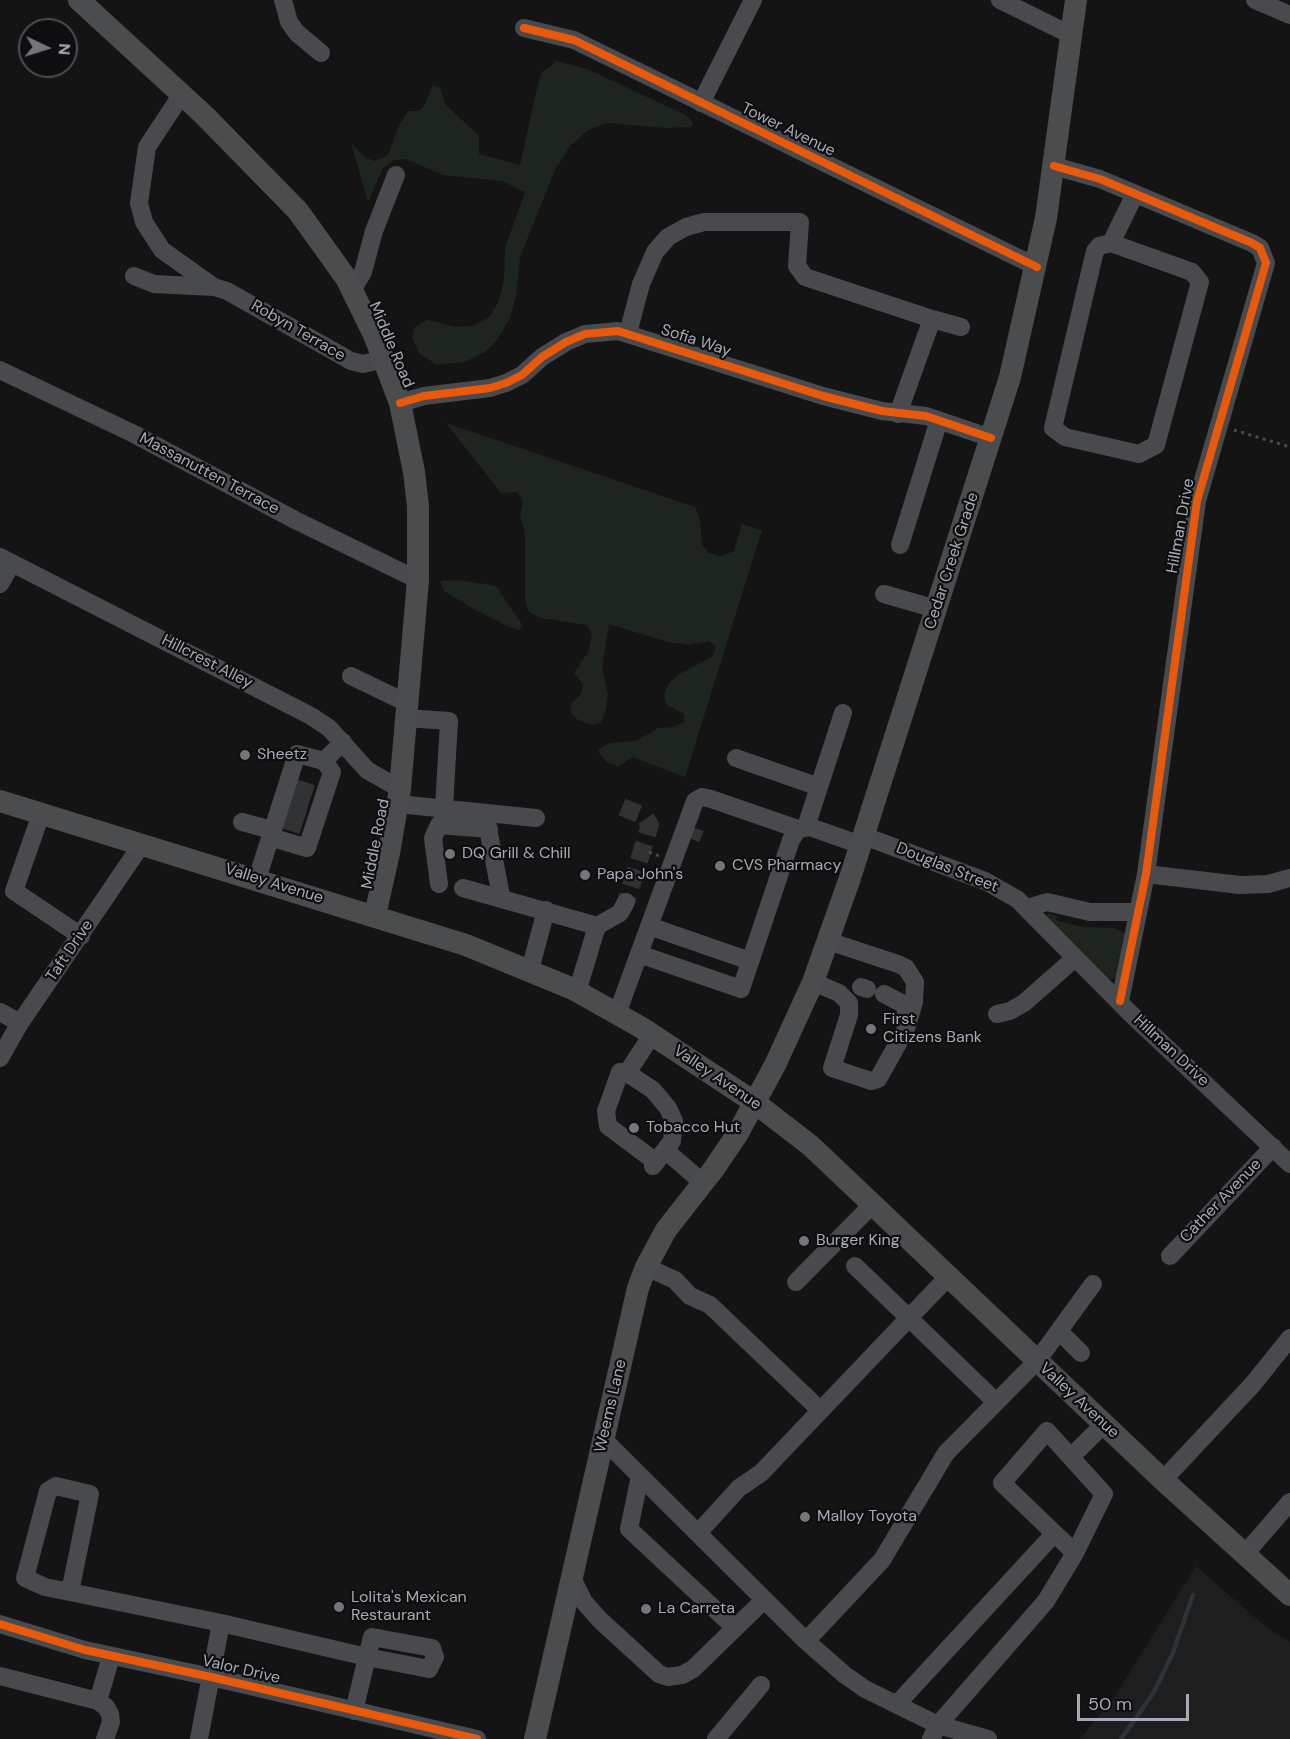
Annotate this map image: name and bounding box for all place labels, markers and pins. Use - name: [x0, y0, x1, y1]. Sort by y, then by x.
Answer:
- place label: Sheetz: [257, 745, 307, 765]
- marker: Sheetz: [238, 748, 252, 762]
- place label: DQ Grill & Chill: [462, 844, 571, 864]
- marker: DQ Grill & Chill: [443, 847, 457, 861]
- place label: CVS Pharmacy: [732, 856, 841, 876]
- marker: CVS Pharmacy: [713, 859, 727, 873]
- place label: Papa John's: [597, 865, 683, 885]
- marker: Papa John's: [578, 868, 592, 882]
- place label: First Citizens Bank: [883, 1010, 982, 1048]
- marker: First Citizens Bank: [864, 1022, 878, 1036]
- place label: Tobacco Hut: [646, 1118, 740, 1138]
- marker: Tobacco Hut: [627, 1121, 641, 1135]
- place label: Burger King: [816, 1231, 900, 1251]
- marker: Burger King: [797, 1234, 811, 1248]
- place label: Malloy Toyota: [817, 1507, 917, 1527]
- marker: Malloy Toyota: [798, 1510, 812, 1524]
- place label: Lolita's Mexican Restaurant: [351, 1588, 467, 1626]
- place label: La Carreta: [658, 1599, 735, 1619]
- marker: Lolita's Mexican Restaurant: [332, 1600, 346, 1614]
- marker: La Carreta: [639, 1602, 653, 1616]

